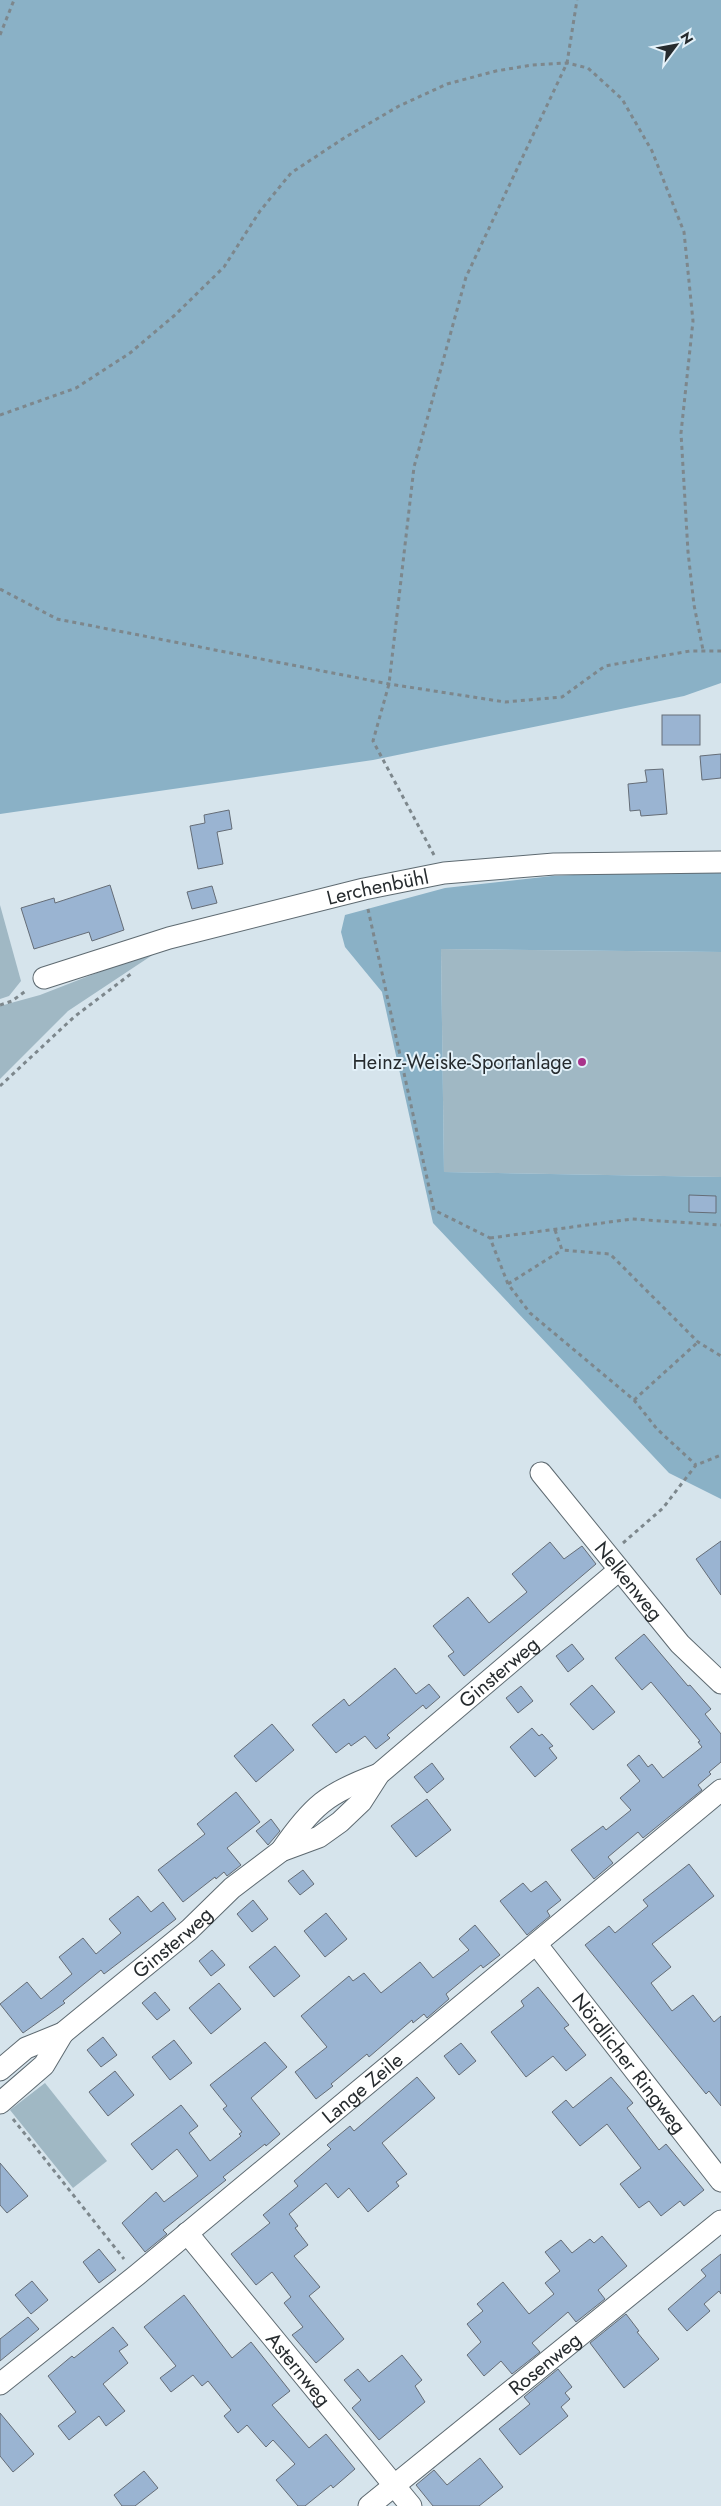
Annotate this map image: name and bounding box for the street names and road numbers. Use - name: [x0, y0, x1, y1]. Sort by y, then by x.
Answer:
- street label: Lerchenbühl: [323, 862, 431, 912]
- street label: Nelkenweg: [588, 1535, 670, 1627]
- street label: Ginsterweg: [452, 1630, 545, 1715]
- street label: Ginsterweg: [126, 1900, 219, 1985]
- street label: Nördlicher Ringweg: [565, 1987, 693, 2140]
- street label: Lange Zeile: [316, 2046, 409, 2130]
- street label: Rosenweg: [502, 2325, 587, 2402]
- street label: Asternweg: [259, 2326, 338, 2413]

